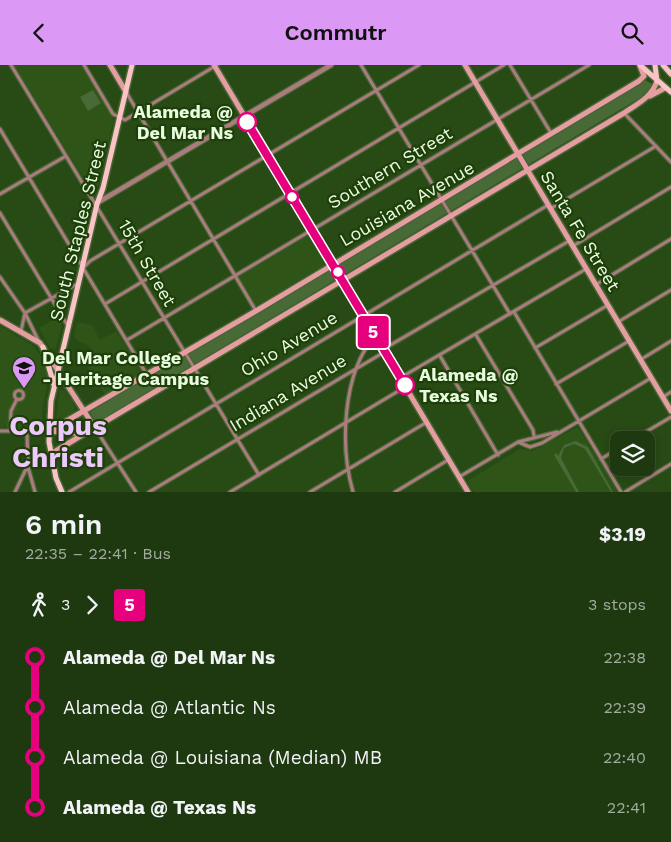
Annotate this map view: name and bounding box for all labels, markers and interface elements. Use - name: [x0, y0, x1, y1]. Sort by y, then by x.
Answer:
- icon: back: [25, 19, 53, 47]
- icon: search: [618, 19, 646, 47]
- text: Commutr: [284, 20, 387, 45]
- place label: Alameda @ Del Mar Ns: [134, 101, 233, 143]
- marker: Alameda @ Del Mar Ns: [237, 112, 257, 132]
- street label: Southern Street: [324, 122, 456, 213]
- street label: South Staples Street: [45, 138, 110, 323]
- street label: Louisiana Avenue: [336, 157, 478, 251]
- street label: Santa Fe Street: [536, 167, 625, 295]
- unlabelled marker: [285, 190, 299, 204]
- street label: 15th Street: [114, 216, 181, 310]
- unlabelled marker: [331, 265, 345, 279]
- street label: Ohio Avenue: [237, 306, 341, 381]
- line badge: 5: [357, 316, 389, 348]
- text: 5: [368, 321, 378, 342]
- place label: Del Mar College - Heritage Campus: [42, 347, 210, 389]
- street label: Indiana Avenue: [225, 349, 350, 436]
- school or university icon: Del Mar College - Heritage Campus: [11, 355, 37, 389]
- place label: Alameda @ Texas Ns: [419, 364, 518, 406]
- marker: Alameda @ Texas Ns: [395, 375, 415, 395]
- district label: Corpus Christi: [9, 409, 107, 474]
- map controls: [610, 431, 655, 476]
- button: layers: [610, 431, 655, 476]
- text: 6 min: [25, 508, 102, 541]
- text: $3.19: [599, 523, 646, 546]
- text: 22:35 – 22:41 · Bus: [25, 544, 171, 563]
- icon: walk: [25, 591, 53, 619]
- icon: forward: [78, 591, 106, 619]
- text: 5: [124, 594, 135, 615]
- text: 3: [61, 595, 70, 614]
- text: 3 stops: [588, 595, 646, 614]
- text: Alameda @ Del Mar Ns: [63, 646, 275, 669]
- text: 22:38: [603, 648, 646, 667]
- text: Alameda @ Atlantic Ns: [63, 696, 276, 719]
- text: 22:39: [603, 698, 646, 717]
- text: Alameda @ Louisiana (Median) MB: [63, 746, 382, 769]
- text: 22:40: [603, 748, 646, 767]
- text: Alameda @ Texas Ns: [63, 796, 256, 819]
- text: 22:41: [607, 798, 646, 817]

